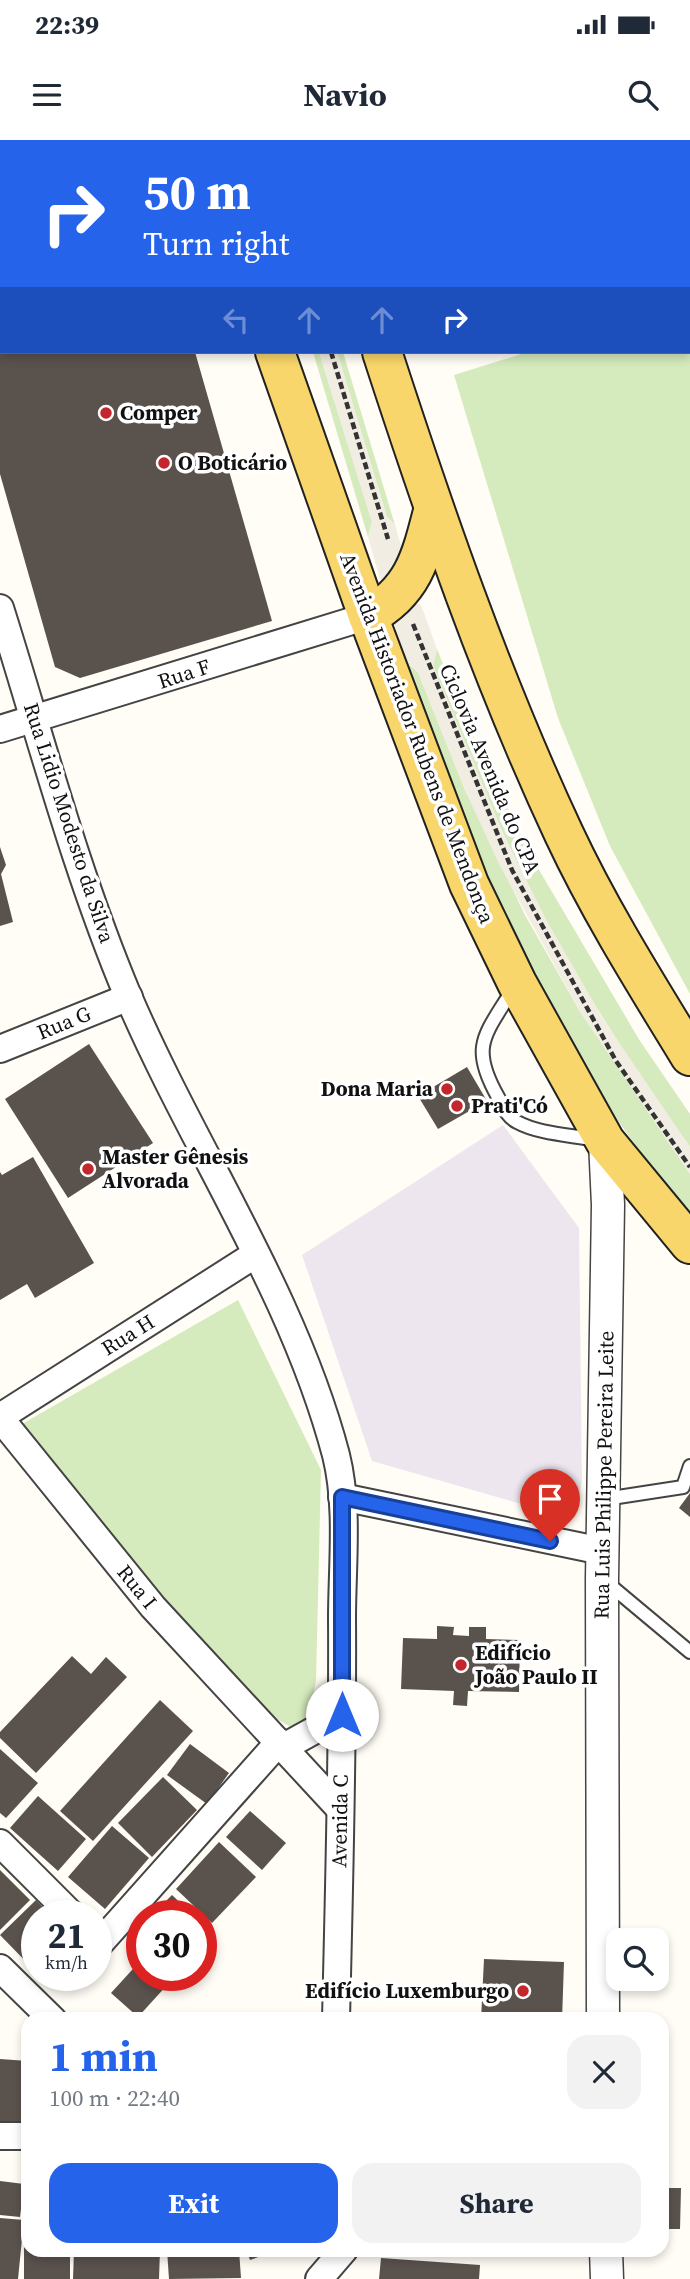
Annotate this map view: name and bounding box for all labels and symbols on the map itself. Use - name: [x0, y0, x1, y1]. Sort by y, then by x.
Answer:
- place label: Comper: [120, 398, 198, 427]
- marker: Comper: [98, 405, 114, 421]
- place label: O Boticário: [178, 448, 287, 477]
- marker: O Boticário: [156, 455, 172, 471]
- street label: Avenida Historiador Rubens de Mendonça: [333, 548, 502, 928]
- street label: Rua F: [154, 651, 214, 696]
- street label: Ciclovia Avenida do CPA: [433, 659, 548, 879]
- street label: Rua Lidio Modesto da Silva: [17, 699, 122, 947]
- street label: Rua G: [33, 999, 95, 1046]
- place label: Dona Maria: [321, 1074, 434, 1103]
- marker: Dona Maria: [439, 1081, 455, 1097]
- place label: Prati'Có: [471, 1091, 548, 1120]
- marker: Prati'Có: [449, 1098, 465, 1114]
- place label: Master Gênesis Alvorada: [102, 1142, 249, 1195]
- marker: Master Gênesis Alvorada: [80, 1161, 96, 1177]
- street label: Rua H: [96, 1307, 160, 1362]
- street label: Rua Luis Philippe Pereira Leite: [586, 1330, 621, 1620]
- pin: [520, 1469, 580, 1541]
- street label: Rua I: [111, 1558, 164, 1615]
- place label: Edifício João Paulo II: [473, 1638, 598, 1691]
- marker: Edifício João Paulo II: [453, 1657, 469, 1673]
- position arrow: [305, 1678, 379, 1752]
- street label: Avenida C: [324, 1774, 355, 1868]
- speed limit sign: 30: [126, 1900, 217, 1991]
- place label: Edifício Luxemburgo: [305, 1976, 509, 2005]
- marker: Edifício Luxemburgo: [515, 1983, 531, 1999]

